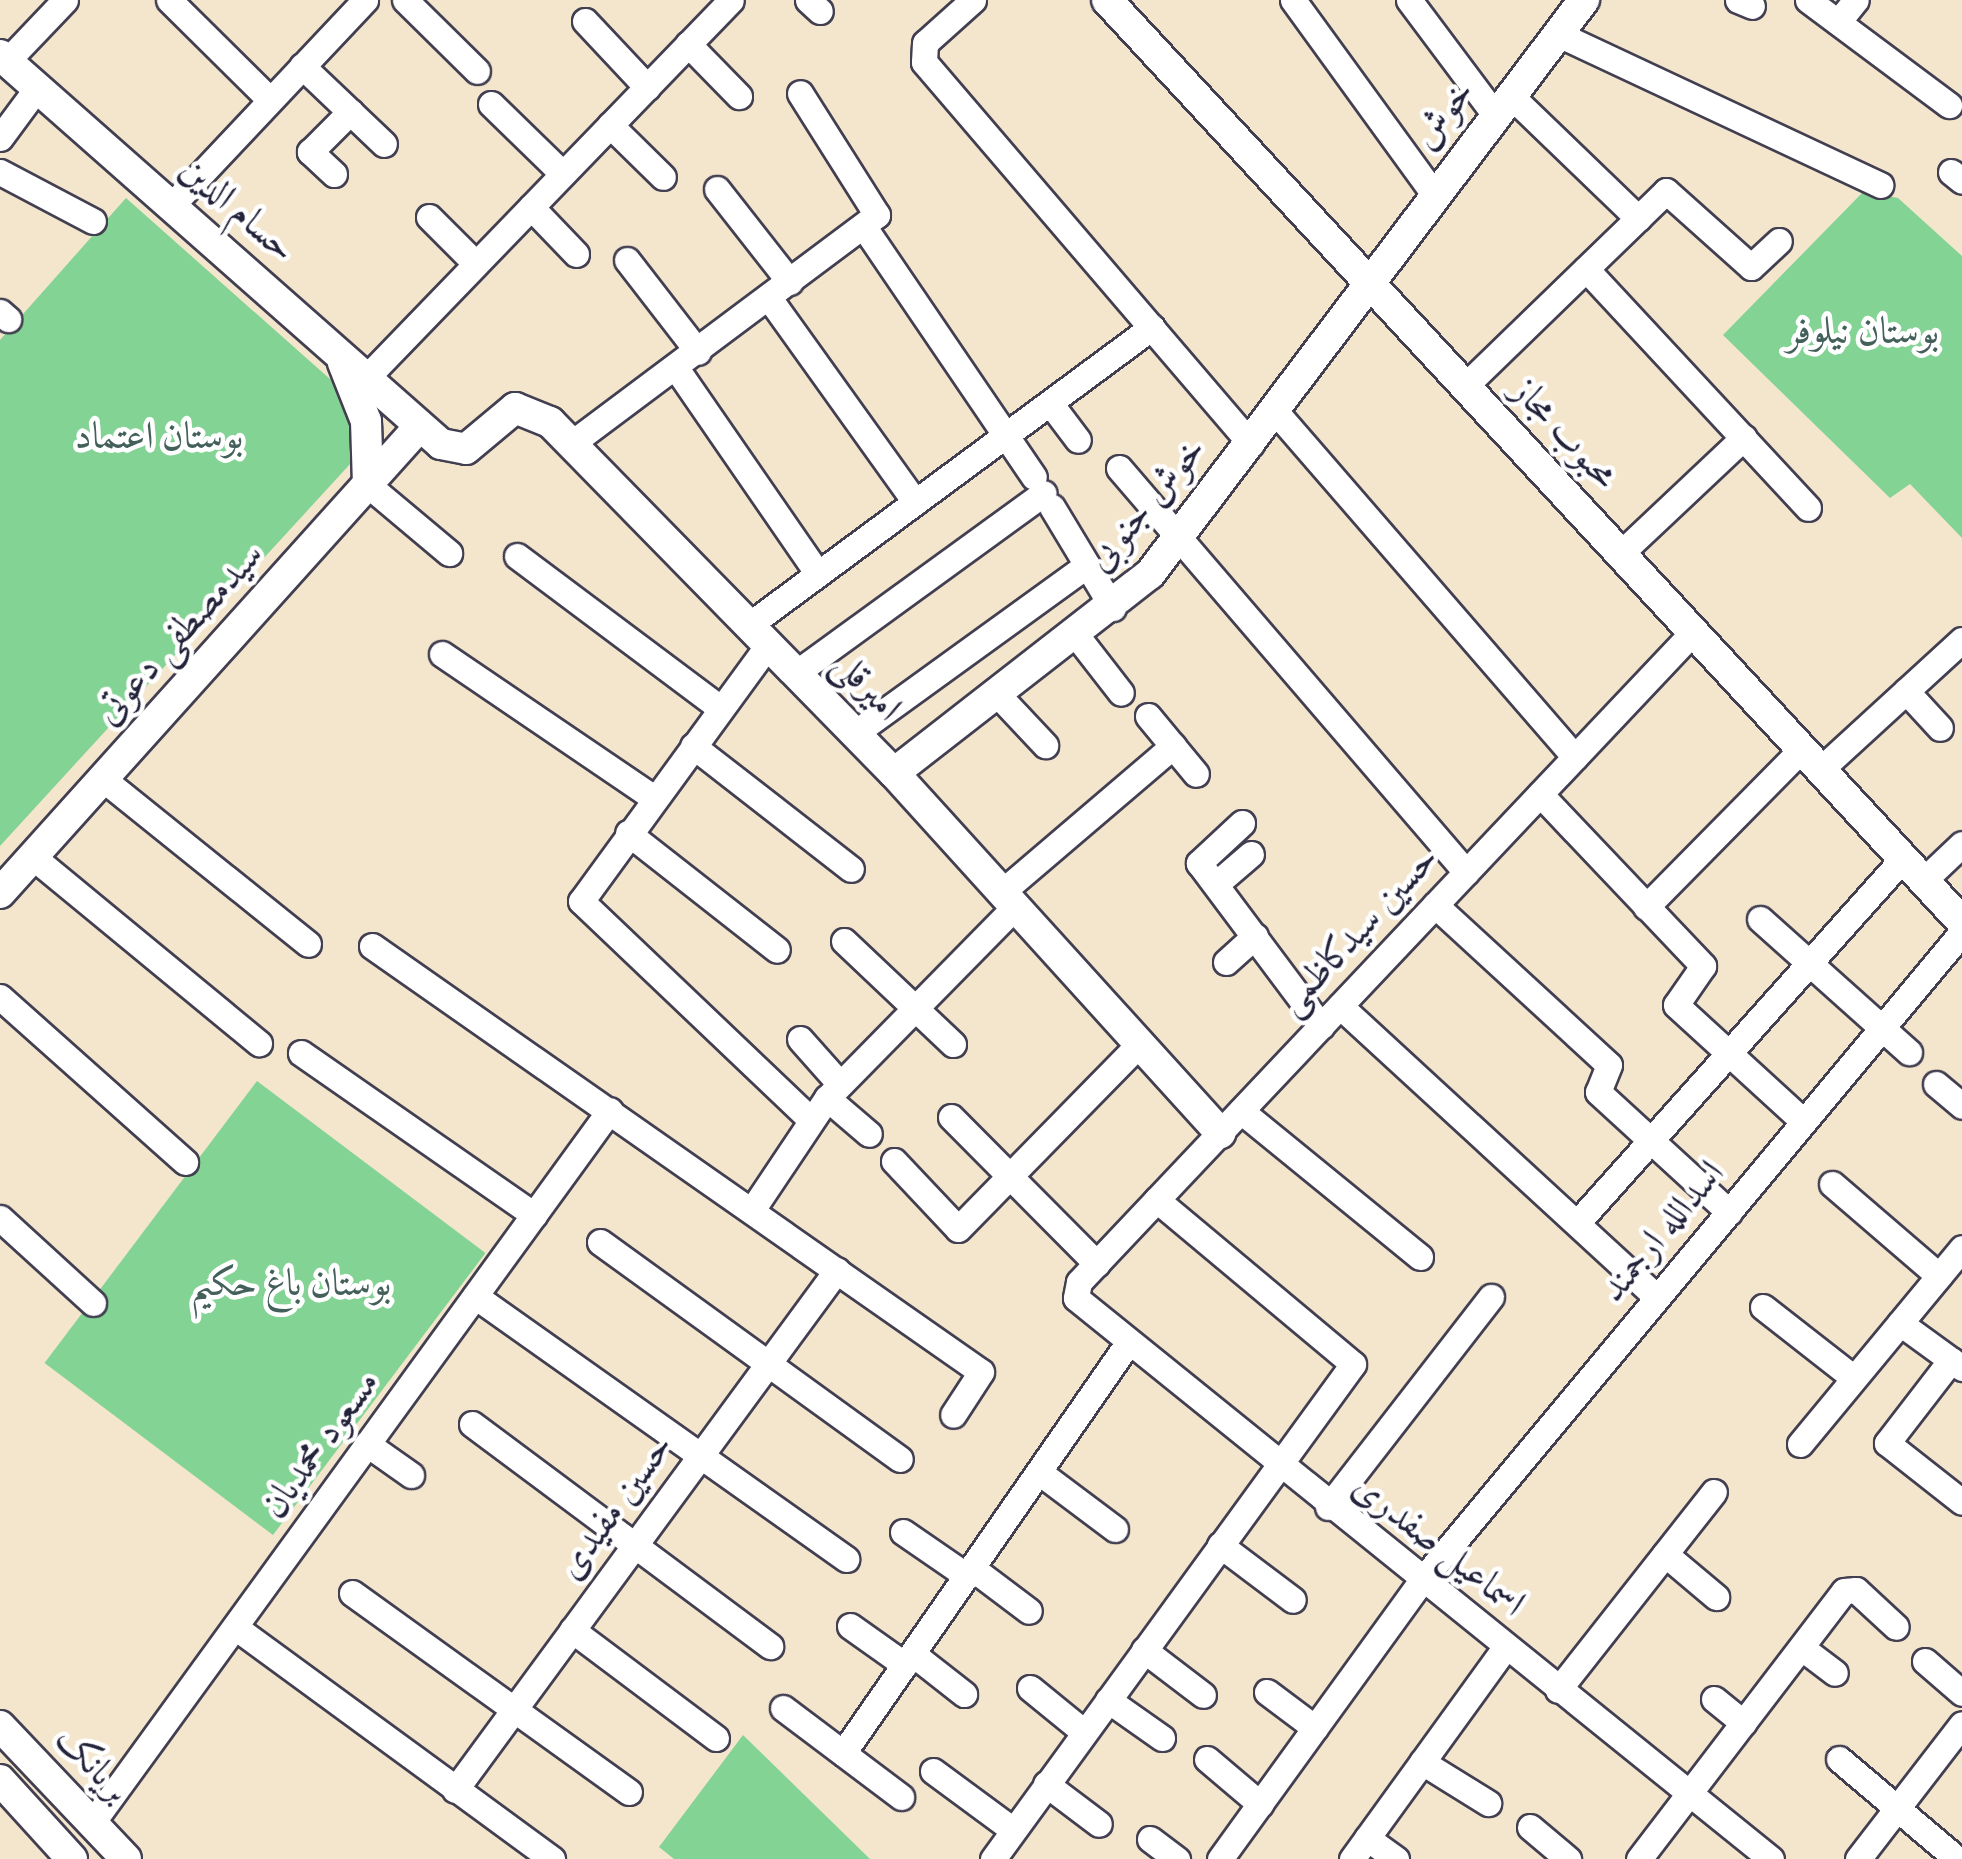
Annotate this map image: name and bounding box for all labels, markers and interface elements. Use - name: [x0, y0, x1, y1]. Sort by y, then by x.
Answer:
- street label: خوش: [1403, 71, 1485, 159]
- street label: حسام الدین: [169, 147, 305, 273]
- park label: بوستان نیلوفر: [1787, 310, 1939, 356]
- street label: محبوب مجاز: [1501, 369, 1627, 499]
- park label: بوستان اعتماد: [75, 415, 243, 461]
- street label: خوش جنوبی: [1077, 428, 1217, 582]
- street label: سیدمصطفی دعوتی: [86, 533, 274, 735]
- street label: امیرقلی: [822, 642, 910, 732]
- street label: حسین سیدکاظمی: [1269, 837, 1449, 1025]
- street label: اسدالله ارجمند: [1591, 1152, 1735, 1312]
- park label: بوستان باغ حکیم: [190, 1262, 392, 1308]
- street label: مسعود محمدیان: [252, 1362, 390, 1528]
- street label: حسین مفیدی: [548, 1425, 684, 1589]
- street label: اسماعیل صفدری: [1343, 1464, 1533, 1628]
- street label: بریانک: [45, 1717, 139, 1813]

